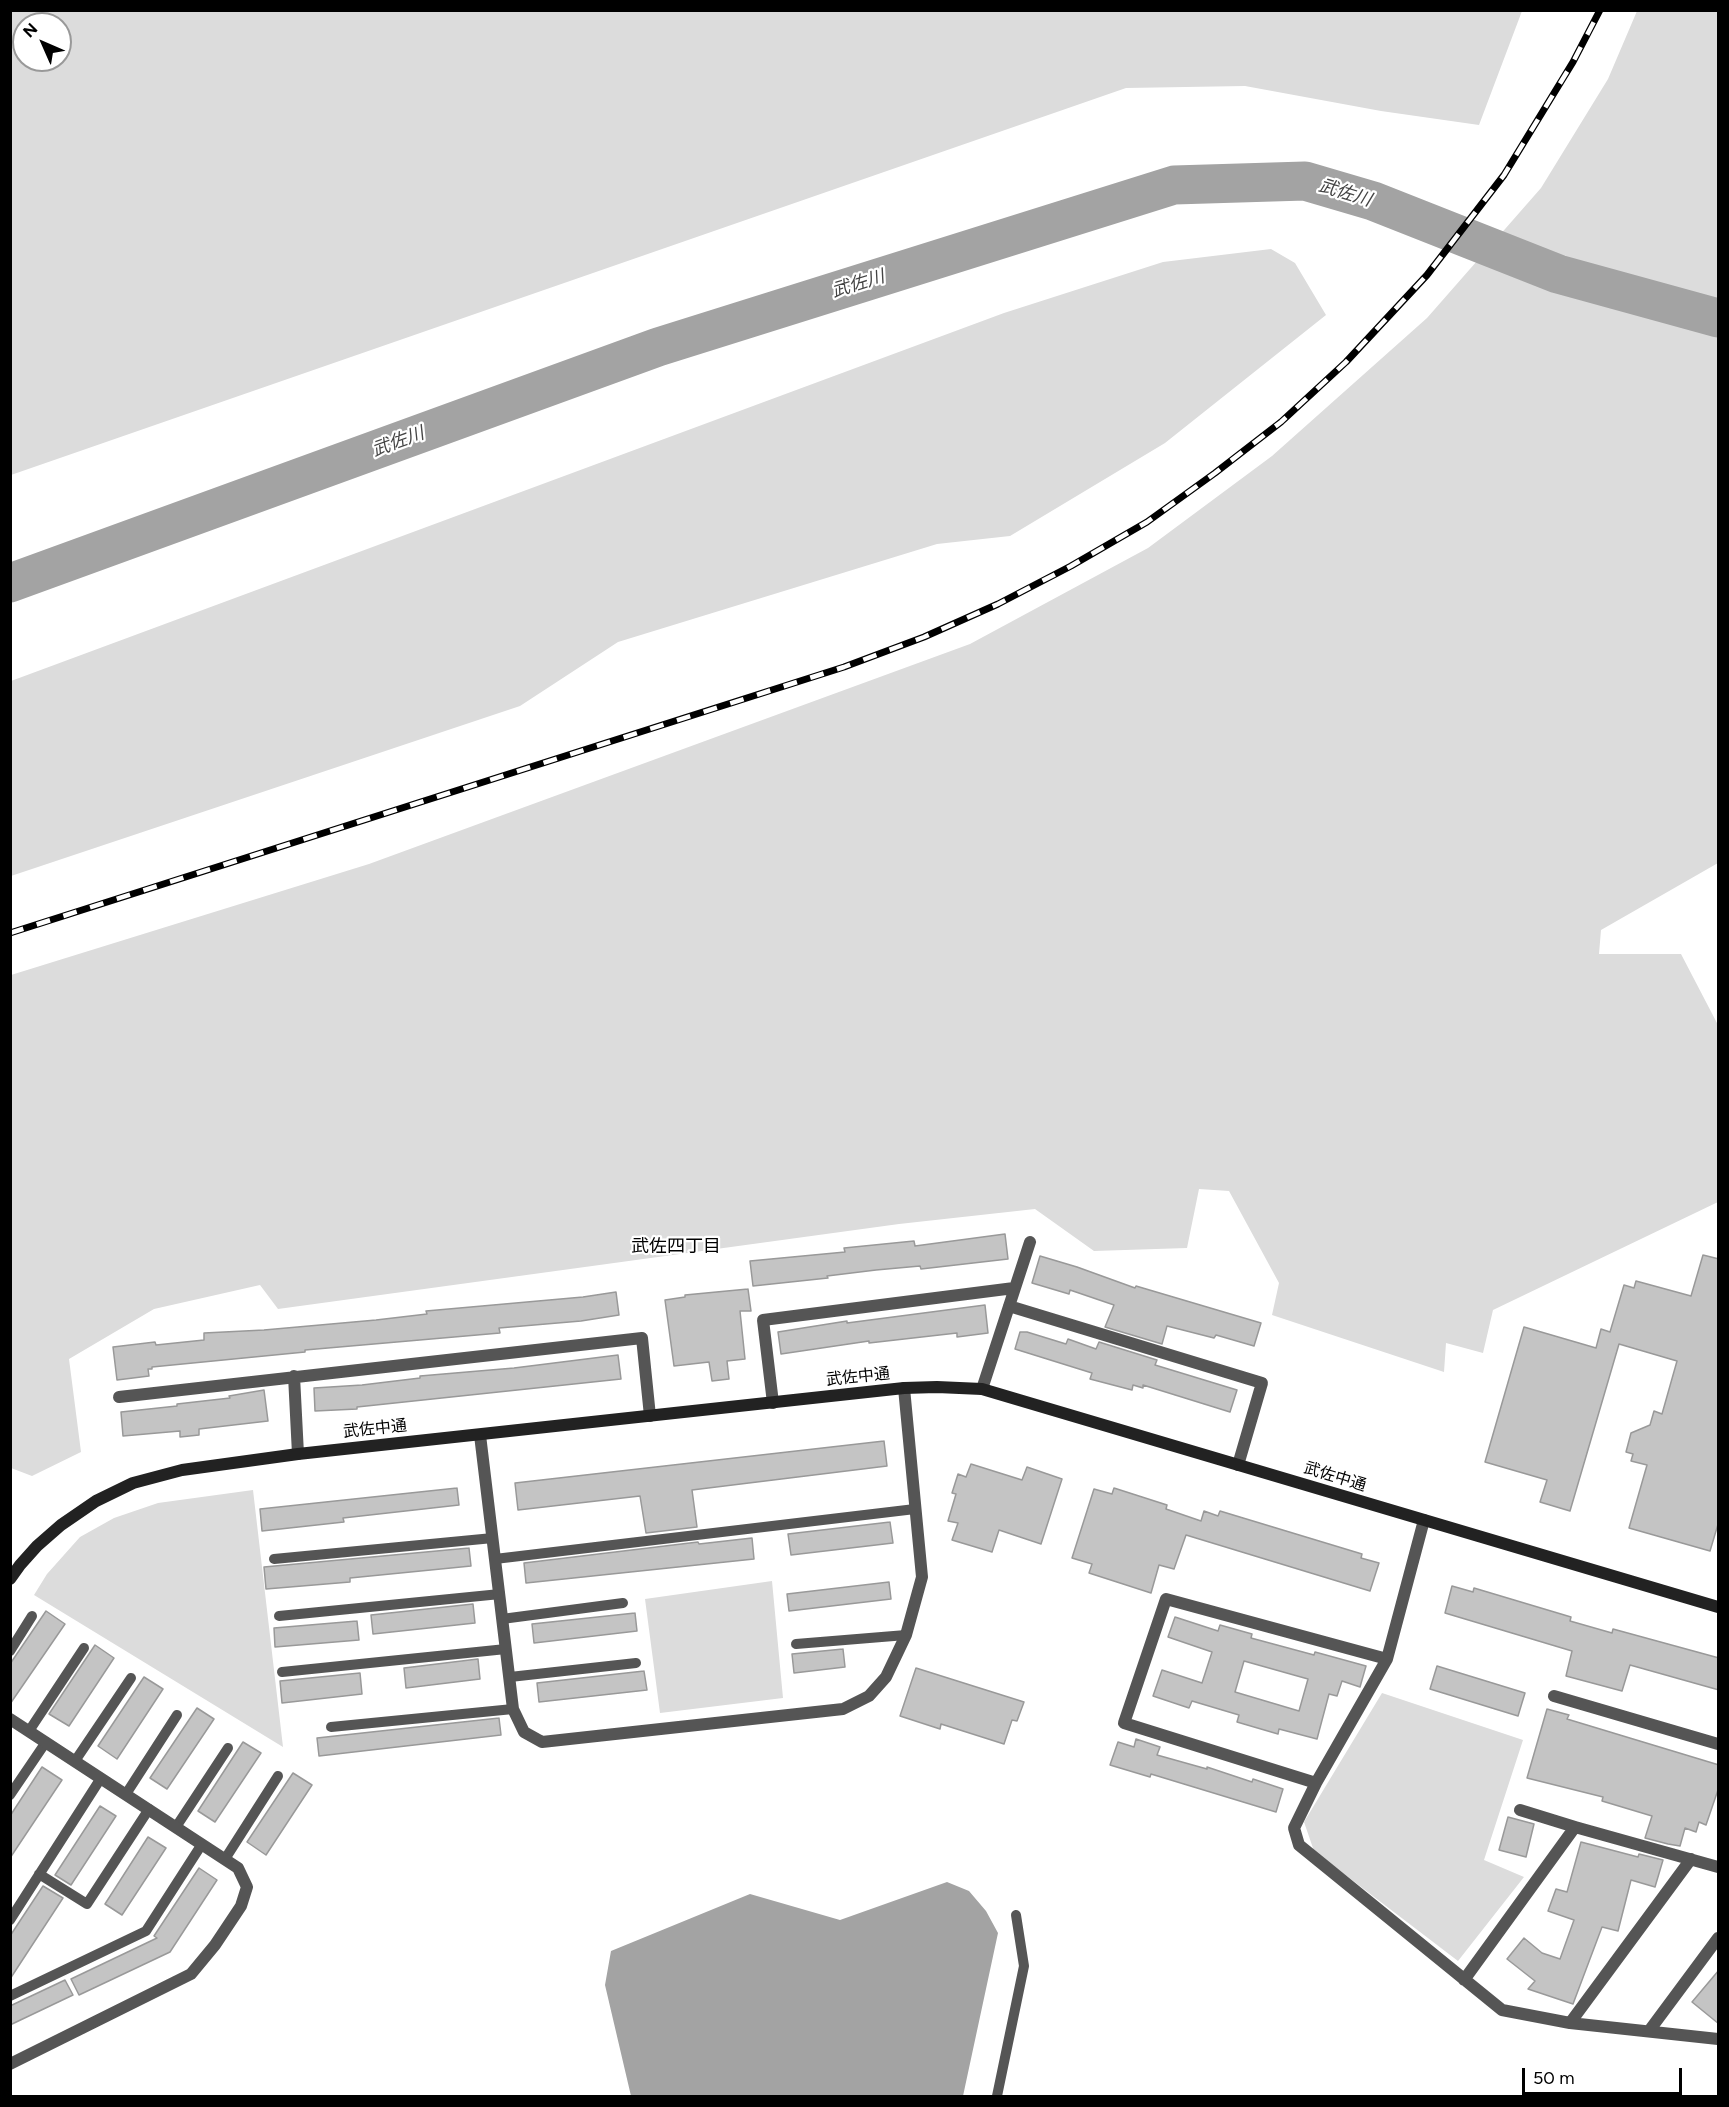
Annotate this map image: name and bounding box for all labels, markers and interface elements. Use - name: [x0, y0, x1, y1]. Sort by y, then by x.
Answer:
- north arrow: [12, 12, 72, 72]
- text: N: [19, 19, 41, 41]
- water label: 武佐川: [1316, 175, 1374, 211]
- water label: 武佐川: [829, 266, 887, 302]
- water label: 武佐川: [369, 423, 427, 461]
- district label: 武佐四丁目: [631, 1236, 721, 1258]
- street label: 武佐中通: [825, 1364, 891, 1390]
- street label: 武佐中通: [342, 1416, 408, 1442]
- street label: 武佐中通: [1302, 1458, 1368, 1496]
- scale bar: [1525, 2056, 1686, 2094]
- text: 50 m: [1533, 2067, 1575, 2089]

